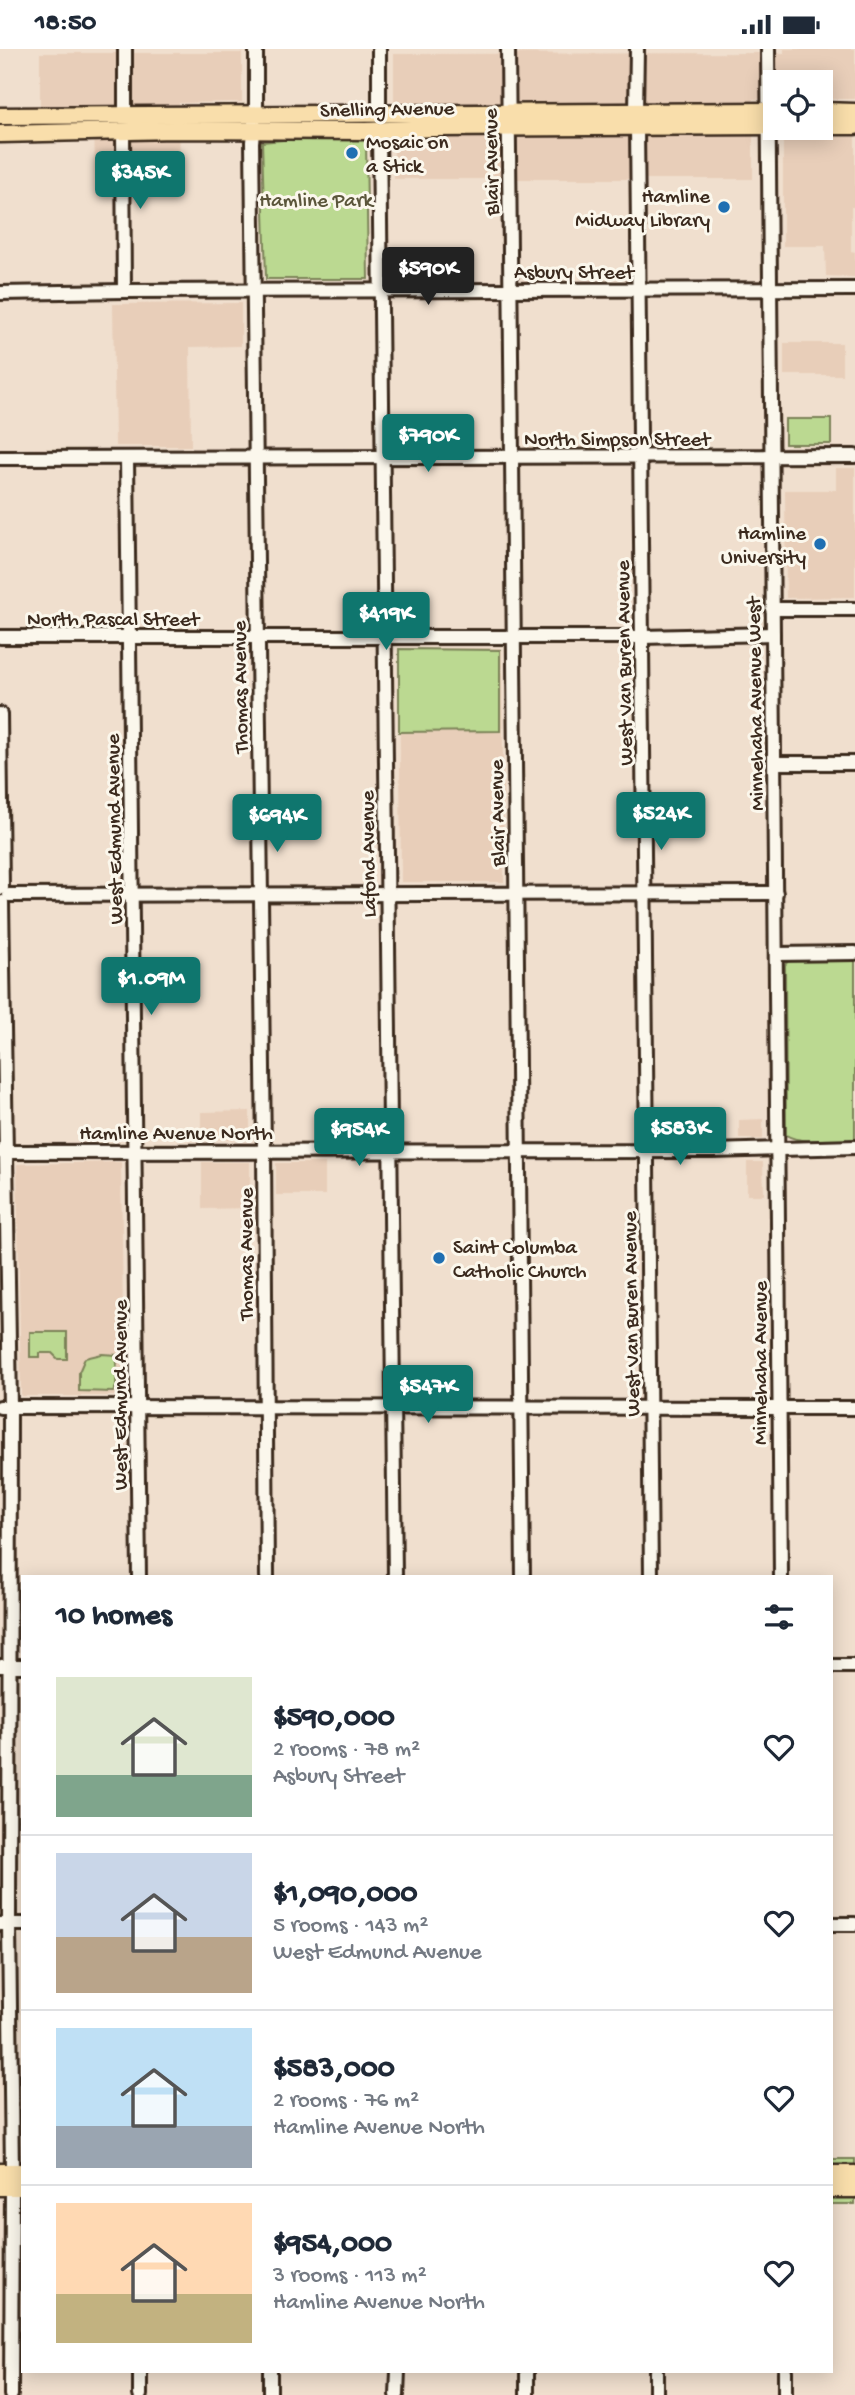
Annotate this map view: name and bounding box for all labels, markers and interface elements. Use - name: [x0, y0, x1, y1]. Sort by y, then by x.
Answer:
- text: 18:50: [35, 9, 96, 40]
- map controls: [763, 70, 833, 140]
- button: locate: [763, 70, 833, 140]
- street label: Snelling Avenue: [320, 98, 456, 125]
- street label: Blair Avenue: [480, 107, 507, 217]
- place label: Mosaic on a Stick: [366, 132, 448, 181]
- marker: Mosaic on a Stick: [344, 145, 360, 161]
- pin: $345K: [91, 151, 189, 211]
- text: $345K: [111, 160, 169, 187]
- place label: Hamline Midway Library: [575, 186, 711, 235]
- park label: Hamline Park: [259, 190, 375, 215]
- marker: Hamline Midway Library: [716, 199, 732, 215]
- pin: $590K: [379, 247, 477, 307]
- text: $590K: [398, 256, 458, 283]
- street label: Asbury Street: [514, 262, 636, 287]
- pin: $790K: [379, 415, 477, 474]
- text: $790K: [398, 423, 458, 450]
- street label: North Simpson Street: [524, 429, 712, 454]
- place label: Hamline University: [721, 523, 807, 572]
- marker: Hamline University: [812, 536, 828, 552]
- street label: West Van Buren Avenue: [612, 559, 641, 766]
- pin: $419K: [337, 593, 435, 652]
- street label: Minnehaha Avenue West: [743, 594, 772, 811]
- text: $419K: [359, 601, 413, 628]
- street label: North Pascal Street: [27, 609, 202, 634]
- street label: Thomas Avenue: [229, 619, 256, 754]
- street label: West Edmund Avenue: [102, 732, 131, 924]
- street label: Blair Avenue: [486, 758, 513, 868]
- street label: Lafond Avenue: [357, 789, 384, 918]
- pin: $524K: [612, 793, 710, 852]
- pin: $694K: [228, 795, 326, 854]
- text: $524K: [632, 801, 690, 828]
- text: $694K: [248, 803, 306, 830]
- pin: $1.09M: [94, 957, 208, 1017]
- text: $1.09M: [117, 966, 185, 993]
- pin: $583K: [631, 1107, 729, 1167]
- pin: $954K: [310, 1109, 408, 1168]
- text: $583K: [650, 1116, 710, 1143]
- text: $954K: [330, 1117, 388, 1144]
- street label: Hamline Avenue North: [79, 1123, 273, 1148]
- street label: Thomas Avenue: [236, 1186, 261, 1321]
- street label: West Van Buren Avenue: [619, 1210, 648, 1417]
- place label: Saint Columba Catholic Church: [453, 1237, 586, 1286]
- marker: Saint Columba Catholic Church: [431, 1250, 447, 1266]
- street label: Minnehaha Avenue: [750, 1280, 775, 1445]
- street label: West Edmund Avenue: [110, 1299, 135, 1490]
- pin: $547K: [379, 1365, 477, 1425]
- text: $547K: [399, 1374, 457, 1401]
- icon: filters: [760, 1598, 798, 1636]
- text: 10 homes: [56, 1600, 172, 1635]
- text: $590,000: [273, 1702, 395, 1737]
- icon: home: [112, 1705, 196, 1789]
- icon: heart: [760, 1728, 798, 1766]
- text: 2 rooms · 78 m²: [273, 1737, 420, 1764]
- text: Asbury Street: [273, 1764, 404, 1791]
- text: $1,090,000: [273, 1878, 418, 1913]
- icon: home: [112, 1881, 196, 1965]
- icon: heart: [760, 1904, 798, 1942]
- text: 5 rooms · 143 m²: [273, 1913, 428, 1940]
- text: West Edmund Avenue: [273, 1940, 482, 1967]
- text: $583,000: [273, 2053, 395, 2088]
- icon: home: [112, 2056, 196, 2140]
- icon: heart: [760, 2079, 798, 2117]
- text: 2 rooms · 76 m²: [273, 2088, 419, 2115]
- text: Hamline Avenue North: [273, 2115, 485, 2142]
- text: $954,000: [273, 2228, 392, 2263]
- icon: home: [112, 2231, 196, 2315]
- icon: heart: [760, 2254, 798, 2292]
- text: 3 rooms · 113 m²: [273, 2263, 427, 2290]
- text: Hamline Avenue North: [273, 2290, 485, 2317]

